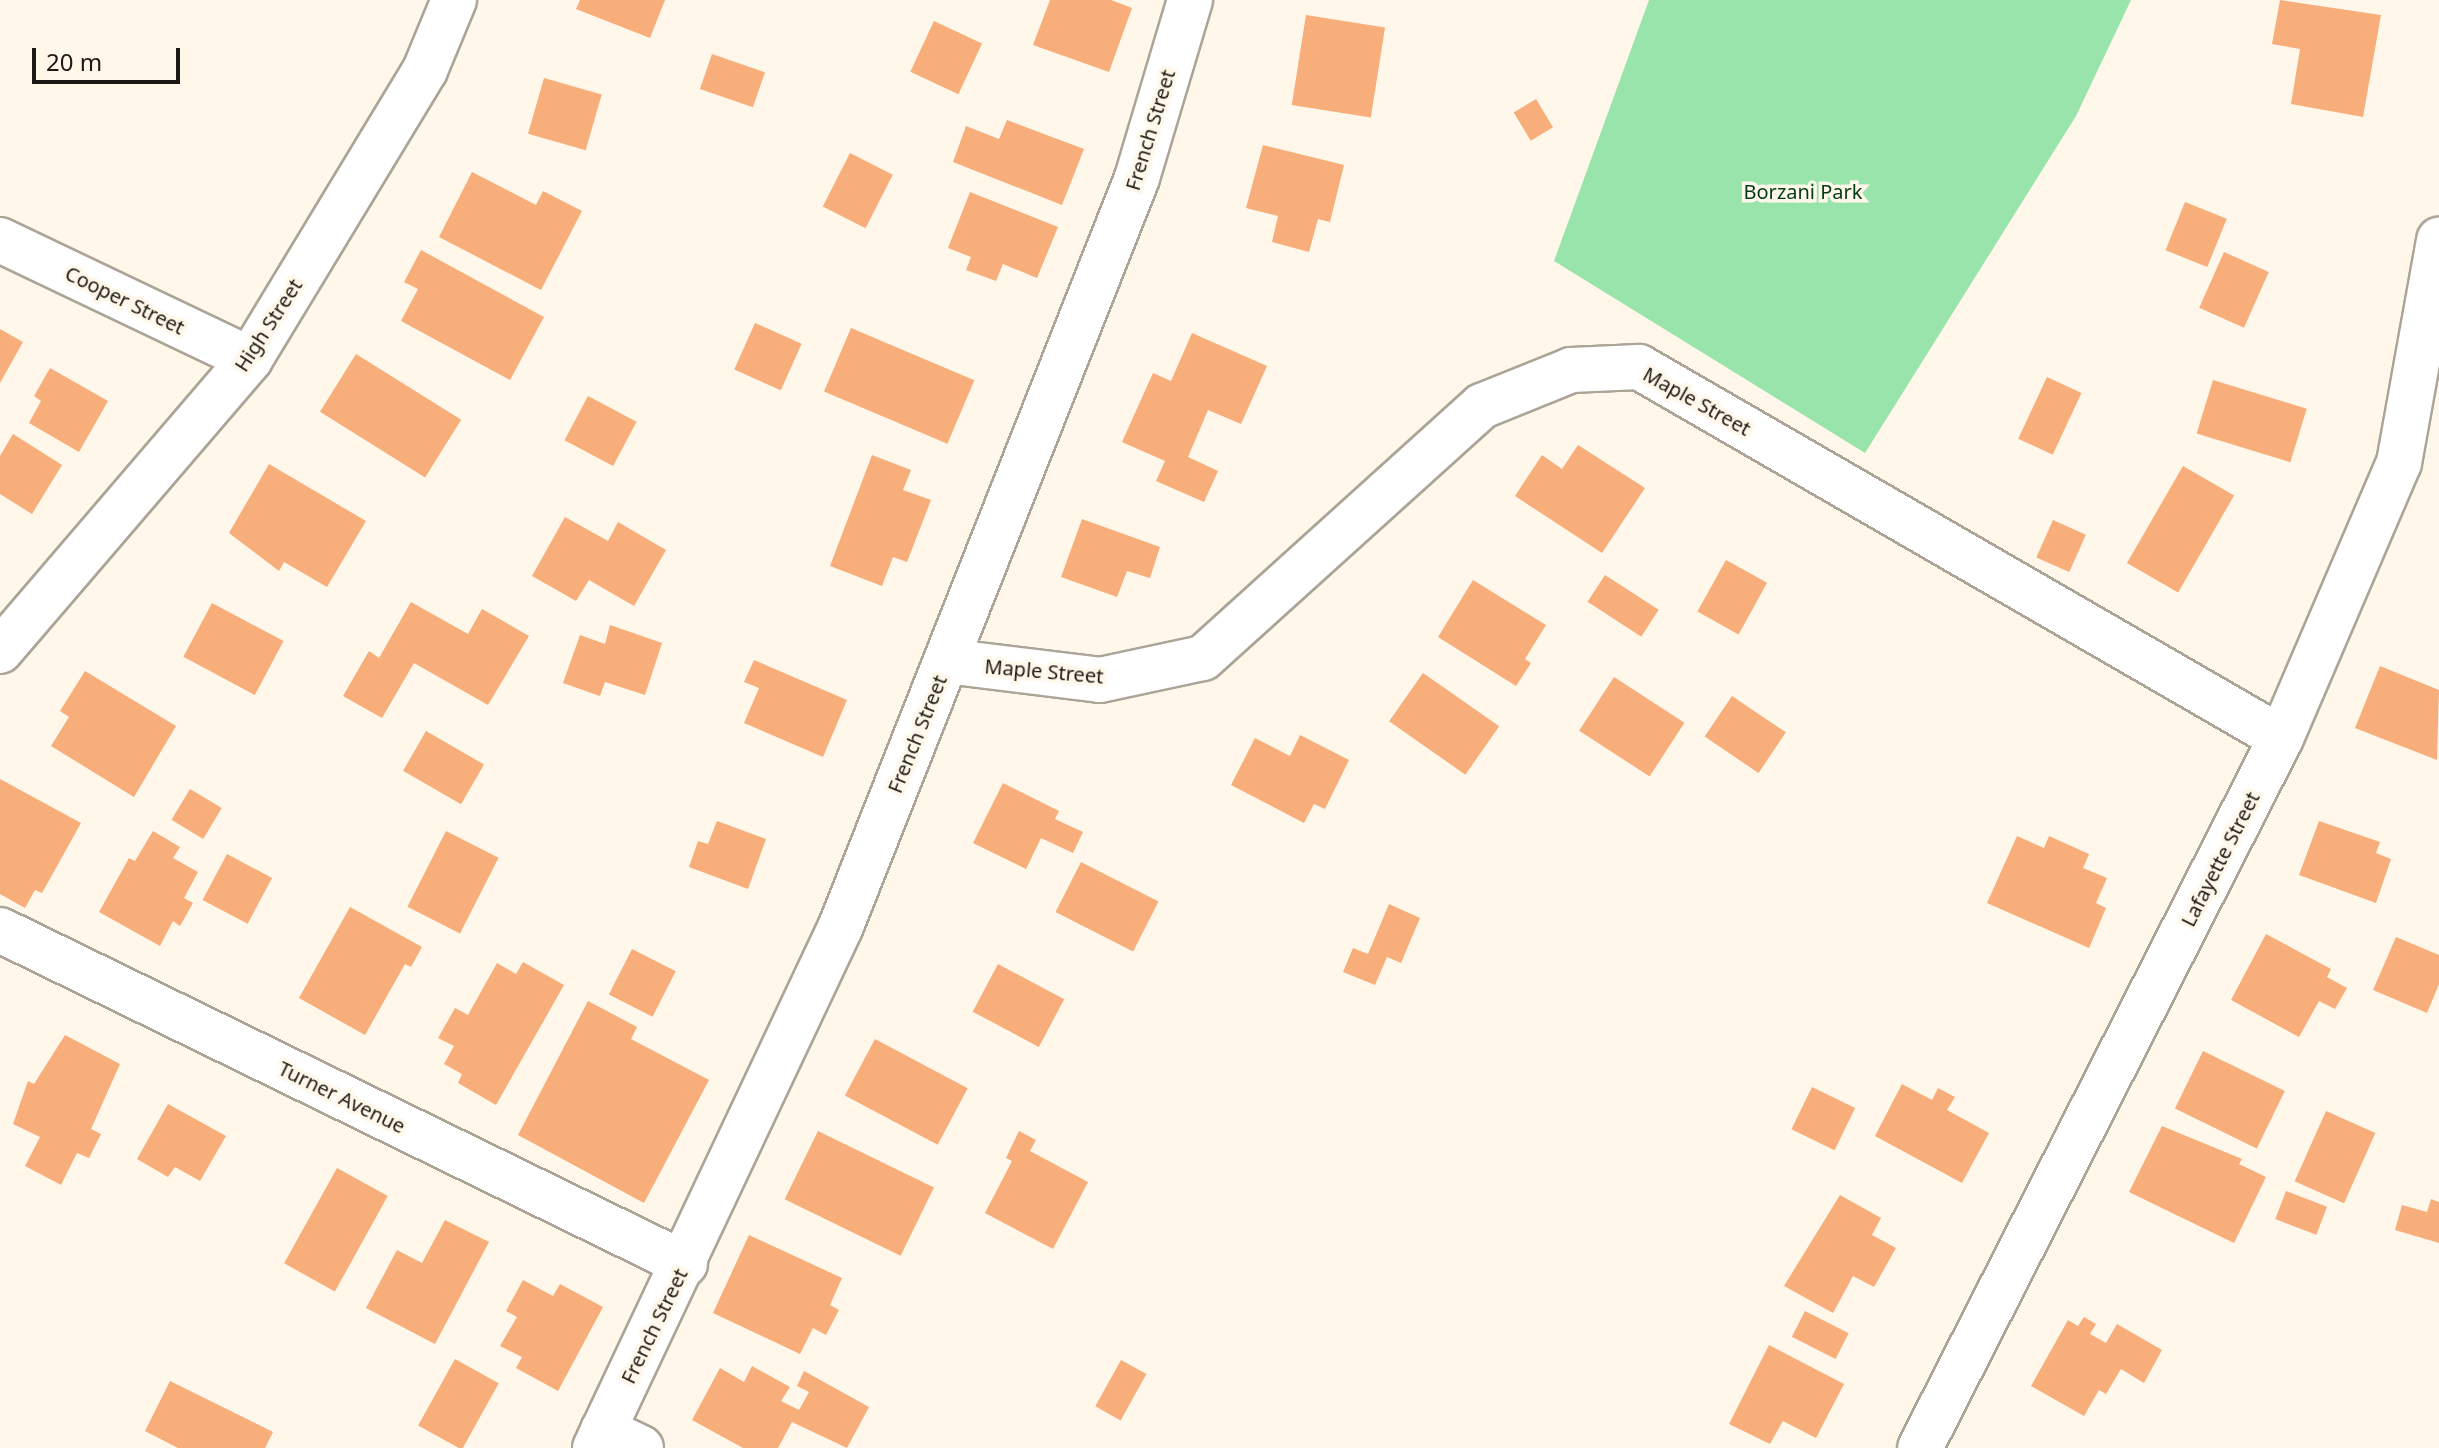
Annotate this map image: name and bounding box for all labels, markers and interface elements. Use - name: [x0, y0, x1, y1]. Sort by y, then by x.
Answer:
- scale bar: [36, 32, 184, 82]
- text: 20 m: [46, 45, 102, 78]
- street label: French Street: [1120, 67, 1180, 193]
- park label: Borzani Park: [1744, 179, 1862, 203]
- street label: Cooper Street: [61, 261, 189, 339]
- street label: High Street: [229, 274, 307, 376]
- street label: Maple Street: [1639, 362, 1755, 440]
- street label: Maple Street: [984, 654, 1104, 688]
- street label: French Street: [882, 672, 952, 796]
- street label: Lafayette Street: [2176, 788, 2264, 930]
- street label: Turner Avenue: [275, 1056, 409, 1138]
- street label: French Street: [616, 1265, 692, 1387]

